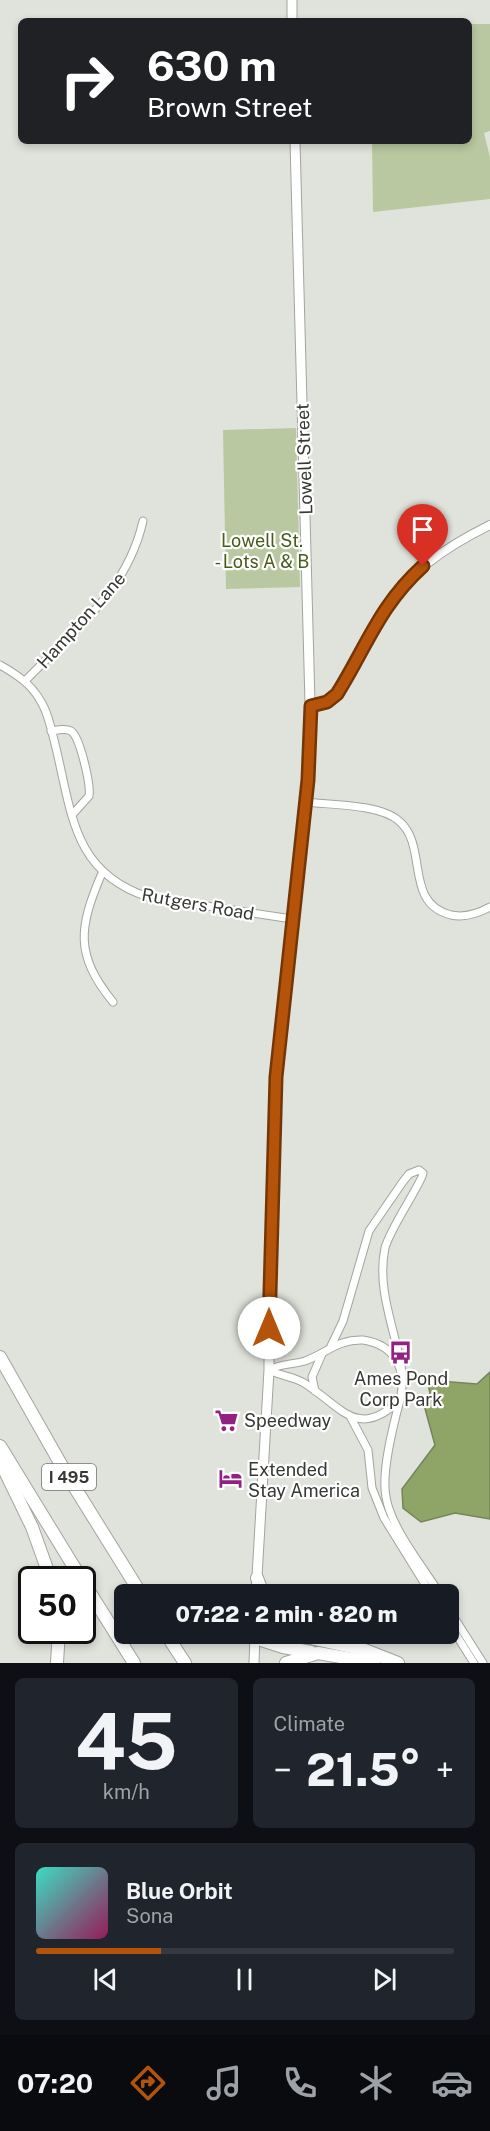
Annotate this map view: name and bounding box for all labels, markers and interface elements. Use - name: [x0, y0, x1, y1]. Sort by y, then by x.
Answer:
- text: 630 m: [147, 41, 277, 90]
- icon: right: [48, 42, 126, 120]
- text: Brown Street: [147, 91, 313, 123]
- street label: Lowell Street: [292, 403, 316, 515]
- pin: [397, 504, 448, 566]
- icon: arrive: [406, 513, 439, 546]
- park label: Lowell St. - Lots A & B: [215, 530, 309, 572]
- street label: Hampton Lane: [32, 568, 130, 672]
- street label: Rutgers Road: [140, 884, 256, 924]
- position arrow: [237, 1296, 301, 1360]
- bus stop icon: Ames Pond Corp Park: [388, 1339, 414, 1365]
- place label: Ames Pond Corp Park: [354, 1368, 448, 1410]
- supermarket icon: Speedway: [213, 1407, 239, 1433]
- place label: Speedway: [244, 1410, 331, 1431]
- place label: Extended Stay America: [248, 1459, 360, 1501]
- road number: I 495: [42, 1464, 96, 1490]
- hotel icon: Extended Stay America: [217, 1466, 243, 1492]
- speed limit sign: 50: [18, 1566, 96, 1644]
- text: 07:22 · 2 min · 820 m: [176, 1601, 397, 1627]
- text: 45: [75, 1695, 178, 1787]
- text: Climate: [274, 1712, 345, 1736]
- text: 21.5°: [306, 1743, 421, 1796]
- text: −: [274, 1751, 292, 1789]
- text: +: [436, 1751, 454, 1789]
- text: km/h: [103, 1780, 150, 1804]
- text: Blue Orbit: [126, 1878, 233, 1904]
- text: Sona: [126, 1904, 173, 1928]
- icon: previous: [89, 1963, 122, 1996]
- icon: pause: [228, 1963, 261, 1996]
- icon: next: [368, 1963, 401, 1996]
- icon: directions: [127, 2062, 169, 2104]
- icon: music: [203, 2062, 245, 2104]
- icon: phone: [279, 2062, 321, 2104]
- icon: climate: [355, 2062, 397, 2104]
- icon: car: [431, 2062, 473, 2104]
- text: 07:20: [17, 2067, 93, 2099]

